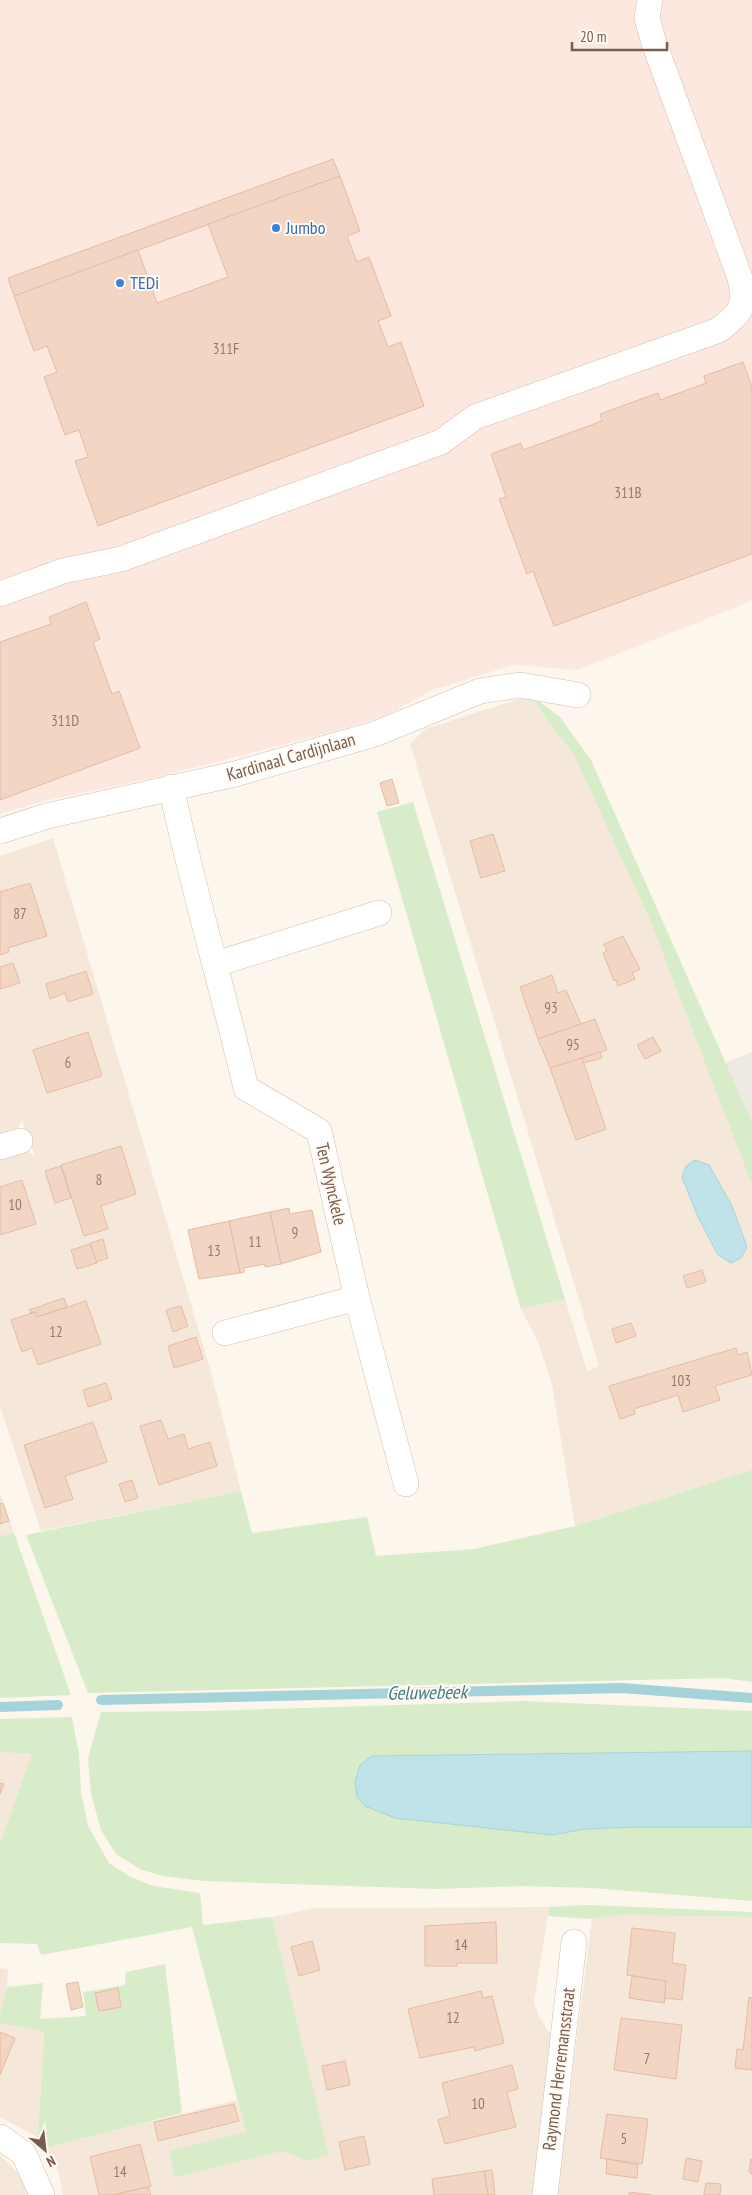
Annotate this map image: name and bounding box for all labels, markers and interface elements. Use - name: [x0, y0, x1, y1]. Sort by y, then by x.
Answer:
- scale bar: [572, 20, 667, 52]
- text: 20 m: [580, 27, 606, 46]
- place label: Jumbo: [285, 216, 326, 239]
- marker: Jumbo: [270, 222, 282, 234]
- place label: TEDi: [130, 271, 159, 294]
- marker: TEDi: [114, 277, 126, 289]
- house number: 311F: [213, 339, 239, 358]
- house number: 311B: [614, 483, 642, 502]
- house number: 311D: [51, 711, 79, 730]
- street label: Kardinaal Cardijnlaan: [224, 727, 358, 786]
- house number: 87: [13, 904, 27, 923]
- house number: 93: [544, 998, 558, 1017]
- house number: 95: [566, 1035, 580, 1054]
- house number: 6: [65, 1053, 72, 1072]
- street label: Ten Wynckele: [311, 1140, 352, 1227]
- house number: 8: [96, 1170, 102, 1189]
- house number: 10: [8, 1195, 22, 1214]
- house number: 9: [292, 1223, 298, 1242]
- house number: 11: [248, 1232, 262, 1251]
- house number: 13: [207, 1241, 221, 1260]
- house number: 12: [49, 1322, 63, 1341]
- house number: 103: [671, 1371, 691, 1390]
- water label: Geluwebeek: [387, 1679, 470, 1705]
- house number: 14: [454, 1935, 468, 1954]
- street label: Raymond Herremansstraat: [537, 1986, 580, 2152]
- house number: 12: [446, 2008, 460, 2027]
- house number: 7: [644, 2049, 650, 2068]
- house number: 10: [471, 2094, 485, 2113]
- north arrow: [20, 2125, 70, 2175]
- house number: 5: [621, 2129, 627, 2148]
- text: N: [44, 2152, 59, 2171]
- house number: 14: [113, 2162, 127, 2181]

